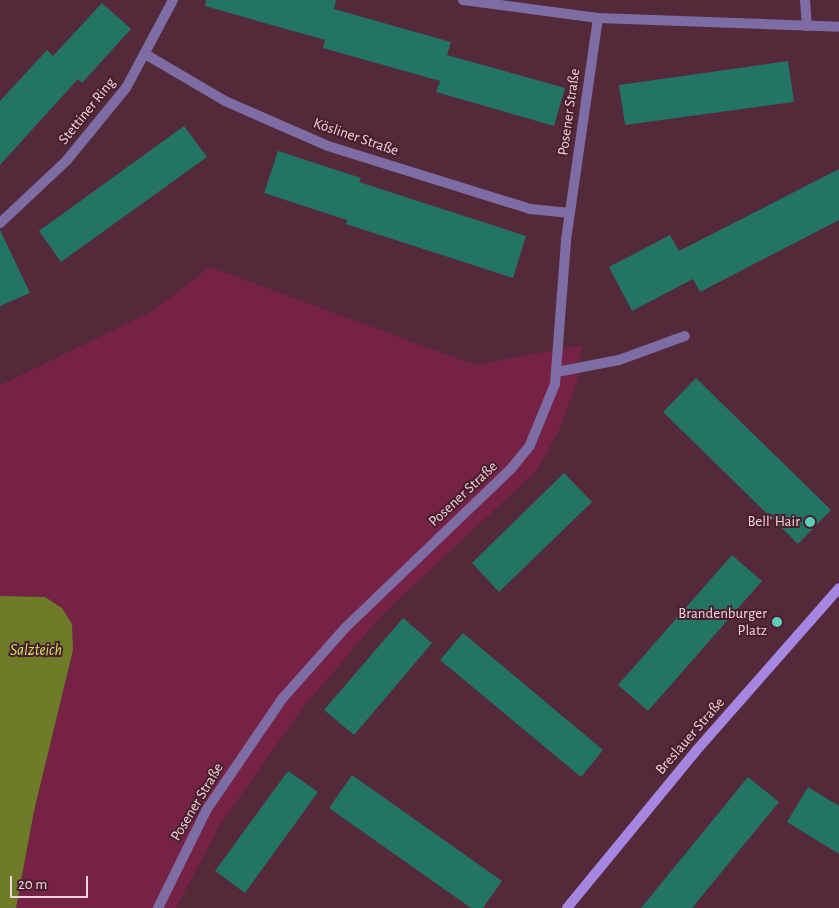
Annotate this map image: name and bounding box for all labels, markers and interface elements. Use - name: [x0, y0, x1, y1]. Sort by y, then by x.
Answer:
- street label: Posener Straße: [554, 67, 584, 157]
- street label: Stettiner Ring: [55, 74, 119, 148]
- street label: Kösliner Straße: [311, 114, 401, 160]
- street label: Posener Straße: [425, 458, 501, 530]
- place label: Bell' Hair: [747, 513, 800, 531]
- marker: Bell' Hair: [804, 516, 816, 528]
- place label: Brandenburger Platz: [678, 604, 767, 639]
- marker: Brandenburger Platz: [771, 616, 783, 628]
- water label: Salzteich: [10, 640, 62, 660]
- street label: Breslauer Straße: [652, 694, 728, 778]
- street label: Posener Straße: [167, 760, 227, 844]
- scale bar: [12, 866, 90, 898]
- text: 20 m: [18, 877, 47, 892]

